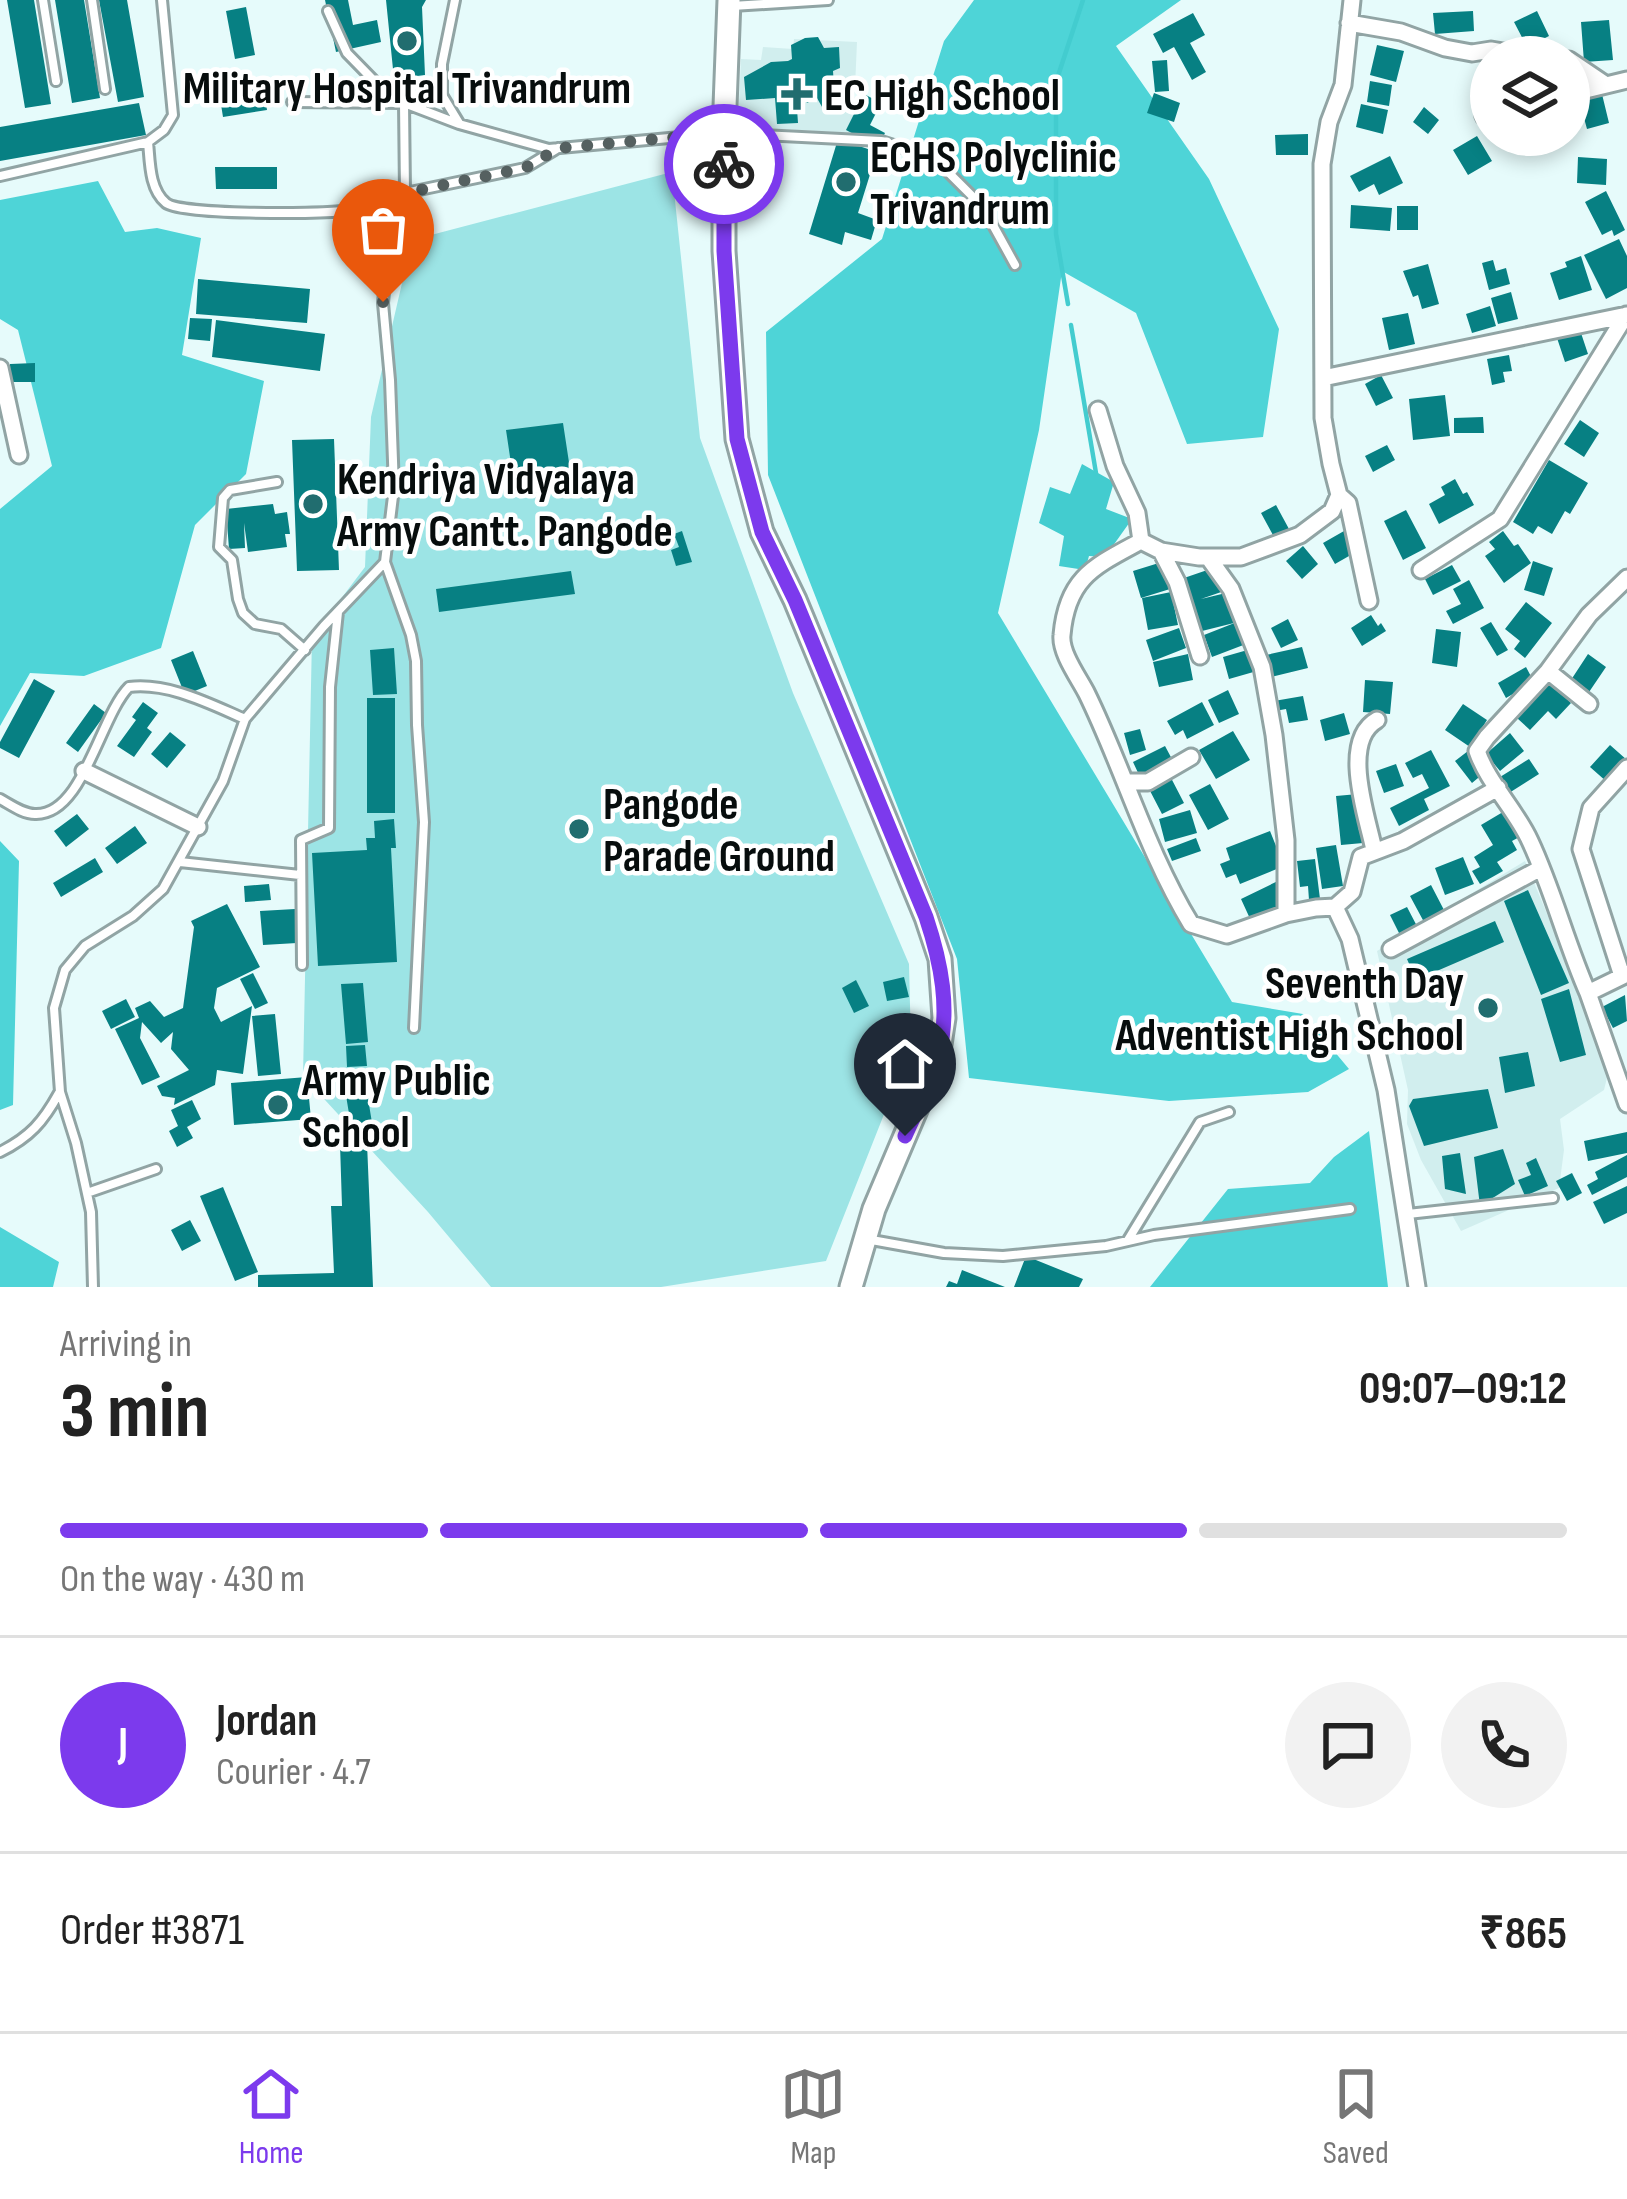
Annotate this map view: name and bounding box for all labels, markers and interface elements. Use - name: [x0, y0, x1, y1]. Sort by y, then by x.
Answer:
- marker: Military Hospital Trivandrum: [394, 28, 420, 54]
- map controls: [1470, 36, 1590, 156]
- button: layers: [1470, 36, 1590, 156]
- place label: Military Hospital Trivandrum: [183, 62, 631, 117]
- place label: EC High School: [824, 69, 1060, 124]
- marker: EC High School: [781, 78, 813, 110]
- courier: [664, 104, 784, 224]
- icon: bike: [691, 131, 757, 197]
- place label: ECHS Polyclinic Trivandrum: [870, 131, 1117, 238]
- marker: ECHS Polyclinic Trivandrum: [833, 169, 859, 195]
- pin: [332, 179, 434, 302]
- icon: bag: [350, 197, 416, 263]
- place label: Kendriya Vidyalaya Army Cantt. Pangode: [336, 453, 673, 560]
- marker: Kendriya Vidyalaya Army Cantt. Pangode: [300, 491, 326, 517]
- place label: Pangode Parade Ground: [603, 778, 835, 885]
- marker: Pangode Parade Ground: [566, 816, 592, 842]
- place label: Seventh Day Adventist High School: [1115, 957, 1464, 1064]
- marker: Seventh Day Adventist High School: [1475, 995, 1501, 1021]
- pin: [854, 1013, 956, 1136]
- icon: home: [872, 1031, 938, 1097]
- place label: Army Public School: [301, 1054, 491, 1161]
- marker: Army Public School: [265, 1092, 291, 1118]
- text: Arriving in: [60, 1321, 192, 1368]
- text: 09:07–09:12: [1359, 1362, 1567, 1417]
- text: 3 min: [60, 1366, 209, 1459]
- text: On the way · 430 m: [60, 1556, 305, 1603]
- button: chat: [1285, 1682, 1411, 1808]
- button: phone: [1441, 1682, 1567, 1808]
- text: Jordan: [216, 1694, 317, 1749]
- text: J: [118, 1717, 128, 1772]
- text: Courier · 4.7: [216, 1749, 371, 1796]
- text: Order #3871: [60, 1903, 244, 1958]
- text: ₹865: [1479, 1907, 1567, 1962]
- tab: Home: [238, 2061, 304, 2173]
- tab: Map: [780, 2061, 846, 2173]
- tab: Saved: [1323, 2061, 1389, 2173]

